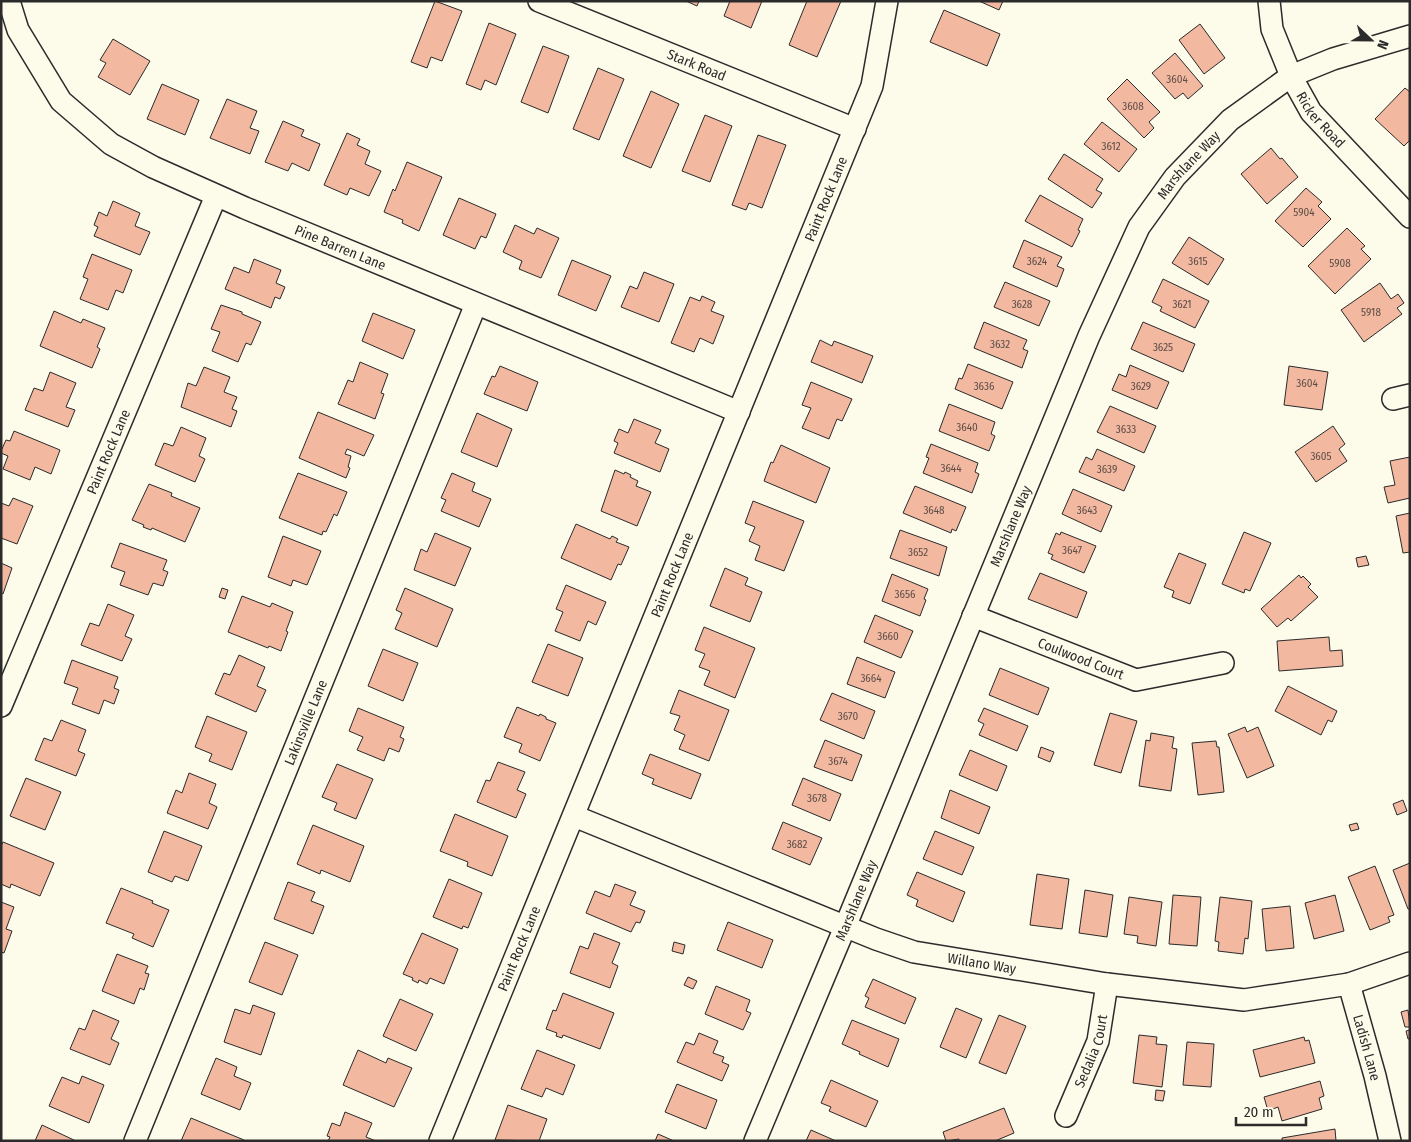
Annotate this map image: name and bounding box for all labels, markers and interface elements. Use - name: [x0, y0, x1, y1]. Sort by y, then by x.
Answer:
- north arrow: [1346, 15, 1396, 65]
- text: N: [1373, 38, 1392, 52]
- street label: Stark Road: [665, 45, 729, 84]
- house number: 3604: [1166, 73, 1188, 86]
- street label: Ricker Road: [1293, 89, 1349, 151]
- house number: 3608: [1122, 100, 1144, 113]
- street label: Marshlane Way: [1153, 127, 1224, 202]
- house number: 3612: [1101, 140, 1121, 153]
- street label: Paint Rock Lane: [801, 154, 851, 244]
- house number: 5904: [1293, 206, 1315, 219]
- street label: Pine Barren Lane: [292, 221, 389, 274]
- house number: 3624: [1027, 255, 1048, 268]
- house number: 3615: [1188, 255, 1208, 268]
- house number: 5908: [1329, 257, 1351, 270]
- house number: 3628: [1012, 298, 1033, 311]
- house number: 3621: [1172, 298, 1192, 311]
- house number: 5918: [1361, 306, 1381, 319]
- house number: 3632: [990, 338, 1010, 351]
- house number: 3625: [1153, 341, 1173, 354]
- house number: 3604: [1296, 377, 1318, 390]
- house number: 3636: [974, 380, 995, 393]
- house number: 3629: [1131, 380, 1151, 393]
- street label: Paint Rock Lane: [83, 407, 134, 497]
- house number: 3640: [956, 421, 978, 434]
- house number: 3633: [1116, 423, 1136, 436]
- house number: 3605: [1310, 450, 1332, 463]
- house number: 3644: [940, 462, 962, 475]
- house number: 3639: [1097, 463, 1117, 476]
- street label: Marshlane Way: [986, 482, 1035, 569]
- house number: 3648: [923, 504, 945, 517]
- house number: 3643: [1077, 504, 1097, 517]
- street label: Paint Rock Lane: [647, 530, 697, 620]
- house number: 3647: [1062, 544, 1083, 557]
- house number: 3652: [908, 546, 928, 559]
- house number: 3656: [895, 588, 916, 601]
- house number: 3660: [877, 630, 899, 643]
- street label: Coulwood Court: [1036, 634, 1127, 683]
- house number: 3664: [860, 672, 882, 685]
- street label: Lakinsville Lane: [281, 677, 331, 768]
- house number: 3670: [838, 710, 858, 723]
- house number: 3674: [828, 755, 848, 768]
- house number: 3678: [807, 792, 827, 805]
- house number: 3682: [787, 838, 807, 851]
- street label: Marshlane Way: [832, 857, 881, 943]
- street label: Paint Rock Lane: [494, 903, 544, 993]
- street label: Willano Way: [946, 949, 1018, 977]
- street label: Ladish Lane: [1350, 1012, 1384, 1082]
- street label: Sedalia Court: [1071, 1013, 1111, 1090]
- scale bar: [1236, 1094, 1306, 1126]
- text: 20 m: [1244, 1103, 1274, 1121]

